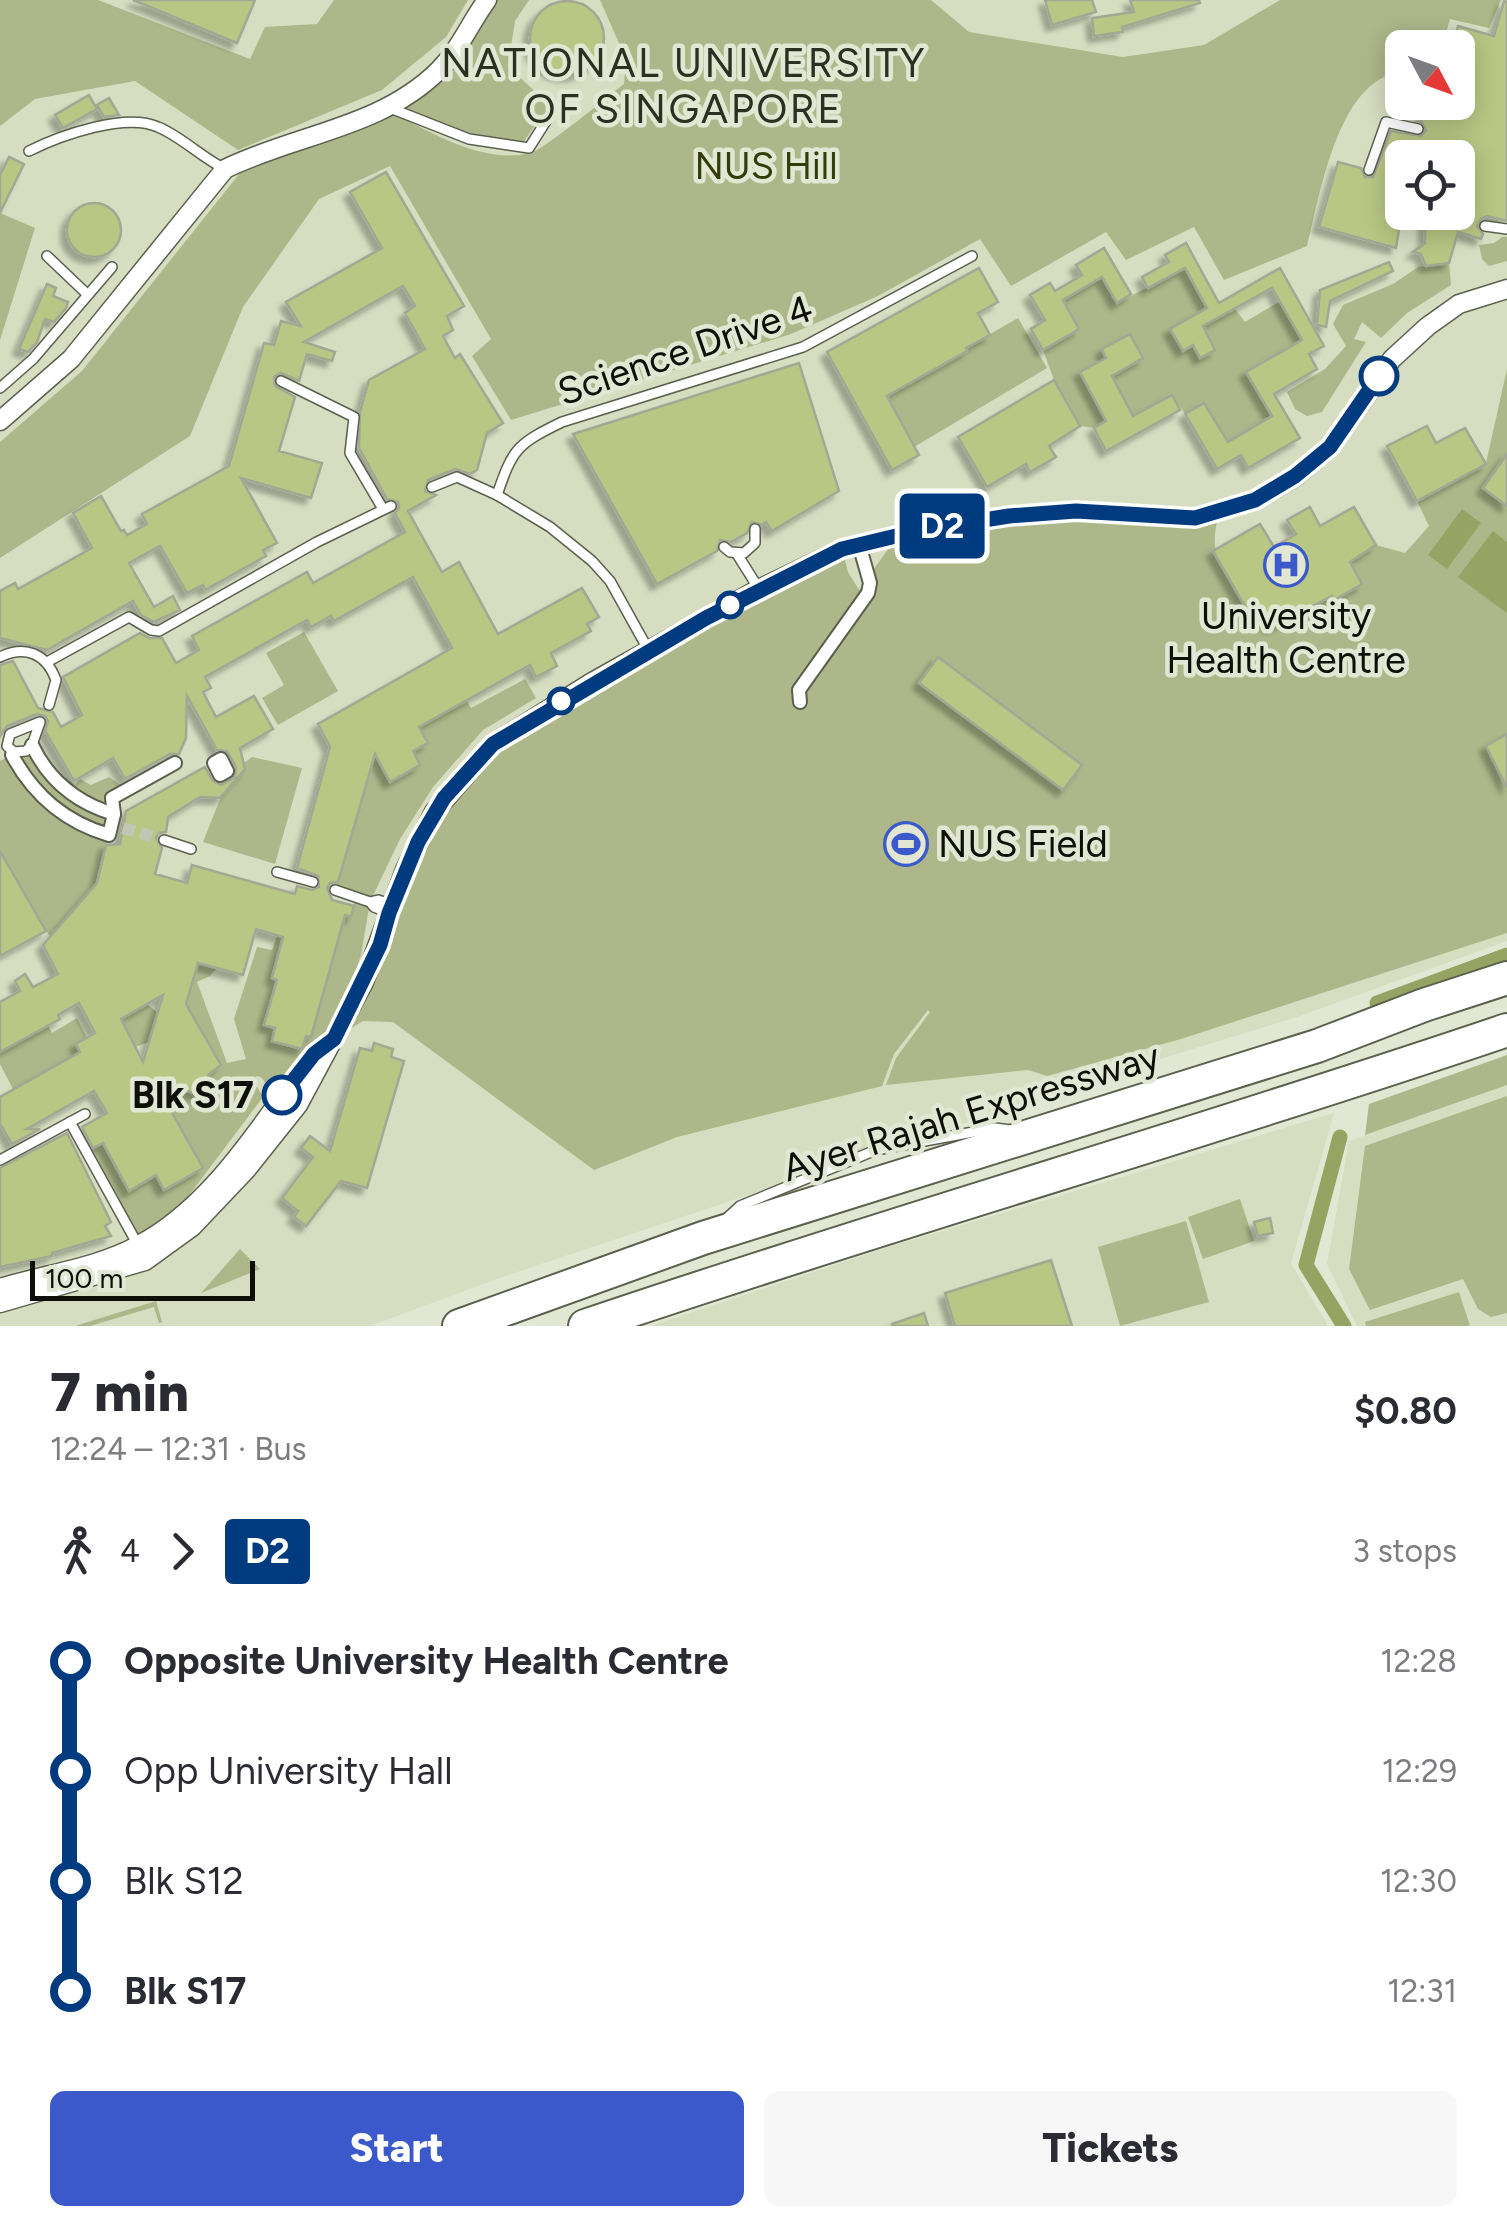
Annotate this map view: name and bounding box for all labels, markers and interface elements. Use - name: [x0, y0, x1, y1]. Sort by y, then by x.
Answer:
- north arrow: [1385, 30, 1475, 120]
- map controls: [1385, 30, 1475, 230]
- district label: NATIONAL UNIVERSITY OF SINGAPORE: [441, 39, 927, 133]
- button: locate: [1385, 140, 1475, 230]
- park label: NUS Hill: [694, 143, 838, 189]
- street label: Science Drive 4: [552, 285, 818, 415]
- unlabelled marker: [1360, 357, 1398, 395]
- line badge: D2: [897, 494, 987, 558]
- text: D2: [920, 505, 964, 547]
- hospital icon: University Health Centre: [1263, 542, 1309, 588]
- unlabelled marker: [717, 592, 743, 618]
- place label: University Health Centre: [1166, 593, 1406, 683]
- unlabelled marker: [548, 688, 574, 714]
- sports icon: NUS Field: [883, 821, 929, 867]
- place label: NUS Field: [938, 821, 1108, 867]
- street label: Ayer Rajah Expressway: [777, 1033, 1165, 1191]
- place label: Blk S17: [132, 1072, 254, 1118]
- marker: Blk S17: [263, 1076, 301, 1114]
- scale bar: [30, 1256, 255, 1300]
- text: 100 m: [45, 1261, 123, 1295]
- text: 7 min: [50, 1359, 189, 1425]
- text: $0.80: [1354, 1388, 1457, 1434]
- text: 12:24 – 12:31 · Bus: [50, 1430, 306, 1468]
- icon: walk: [50, 1524, 105, 1579]
- icon: forward: [155, 1524, 210, 1579]
- text: D2: [245, 1530, 290, 1572]
- text: 4: [120, 1532, 140, 1570]
- text: 3 stops: [1352, 1532, 1457, 1570]
- text: Opposite University Health Centre: [124, 1638, 729, 1684]
- text: 12:28: [1380, 1642, 1457, 1680]
- text: Opp University Hall: [124, 1748, 453, 1794]
- text: 12:29: [1382, 1752, 1457, 1790]
- text: Blk S12: [124, 1858, 244, 1904]
- text: 12:30: [1380, 1862, 1457, 1900]
- text: Blk S17: [124, 1968, 246, 2014]
- text: 12:31: [1387, 1972, 1457, 2010]
- button: Start: [50, 2091, 744, 2206]
- button: Tickets: [764, 2091, 1457, 2206]

